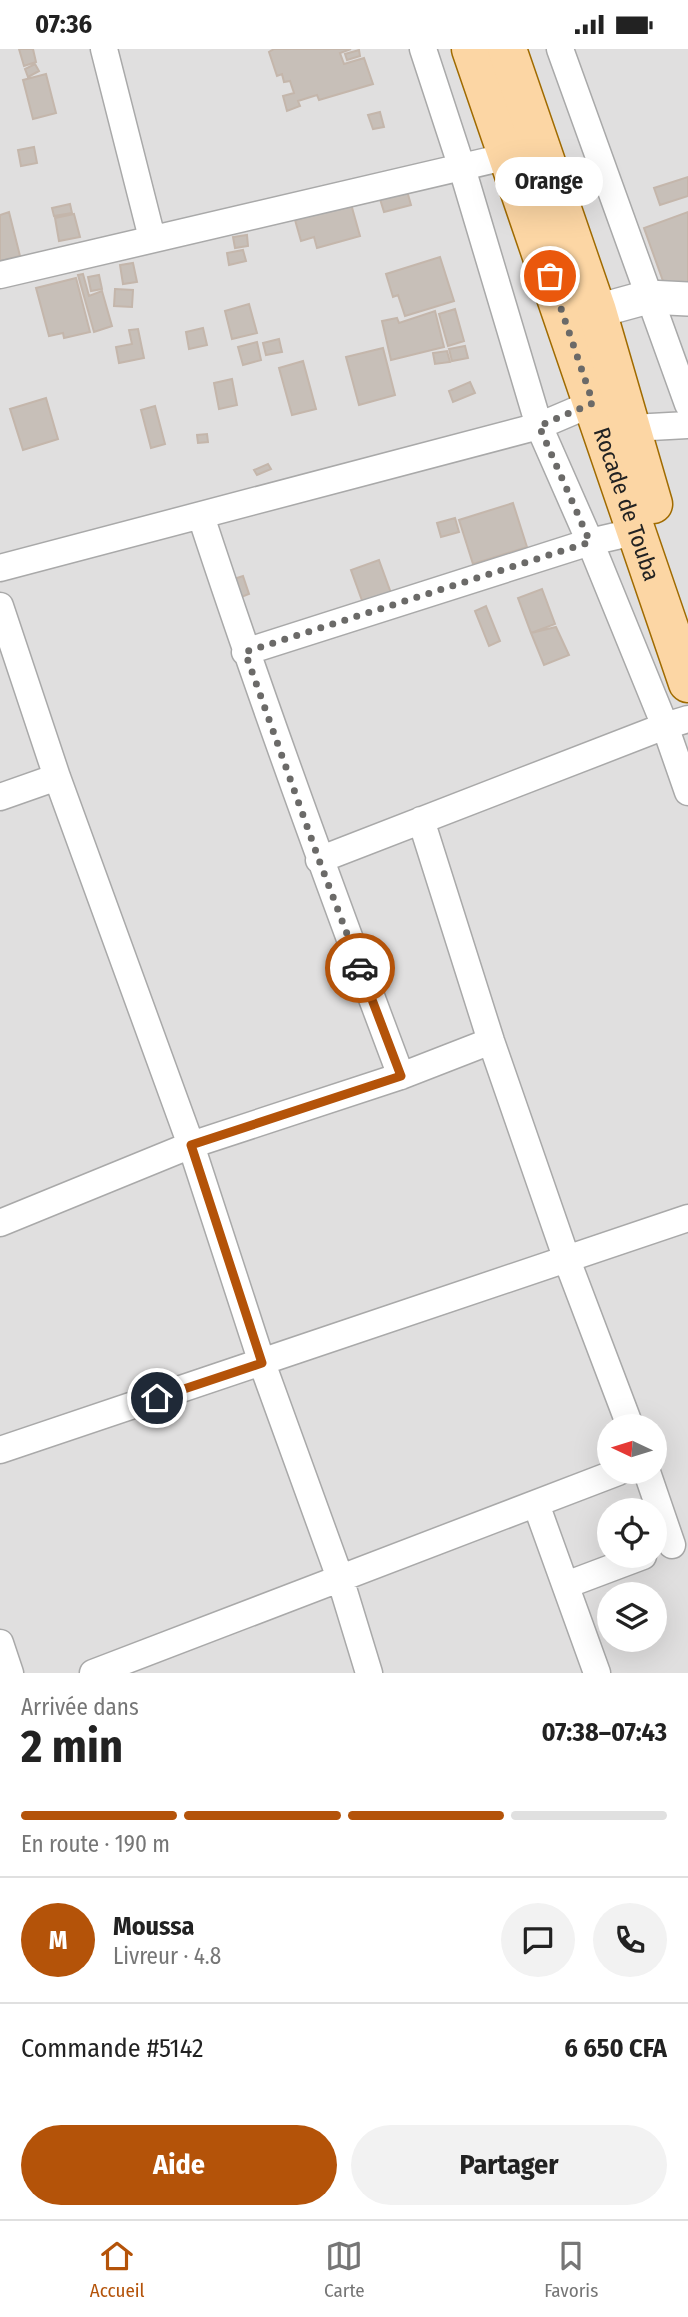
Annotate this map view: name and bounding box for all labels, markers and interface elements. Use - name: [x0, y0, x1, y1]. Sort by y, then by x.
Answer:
- text: 07:36: [35, 9, 92, 40]
- callout: Orange: [496, 157, 604, 206]
- text: Orange: [515, 167, 583, 195]
- pin: [520, 246, 580, 306]
- icon: bag: [531, 257, 569, 295]
- street label: Rocade de Touba: [588, 424, 666, 584]
- courier: [325, 933, 395, 1003]
- icon: car: [341, 949, 379, 987]
- pin: [127, 1368, 187, 1428]
- icon: home: [138, 1379, 176, 1417]
- north arrow: [597, 1414, 667, 1484]
- map controls: [597, 1414, 667, 1652]
- button: locate: [597, 1498, 667, 1568]
- button: layers: [597, 1582, 667, 1652]
- text: Arrivée dans: [21, 1693, 139, 1721]
- text: 07:38–07:43: [541, 1717, 667, 1748]
- text: 2 min: [21, 1719, 123, 1774]
- text: En route · 190 m: [21, 1830, 170, 1858]
- button: chat: [501, 1903, 575, 1977]
- button: phone: [593, 1903, 667, 1977]
- text: Moussa: [113, 1911, 194, 1942]
- text: M: [49, 1925, 67, 1956]
- text: Livreur · 4.8: [113, 1942, 221, 1970]
- text: Commande #5142: [21, 2033, 203, 2064]
- text: 6 650 CFA: [564, 2033, 667, 2064]
- button: Aide: [21, 2125, 337, 2205]
- button: Partager: [351, 2125, 667, 2205]
- tab: Accueil: [90, 2237, 145, 2302]
- tab: Carte: [324, 2237, 365, 2302]
- tab: Favoris: [544, 2237, 598, 2302]

